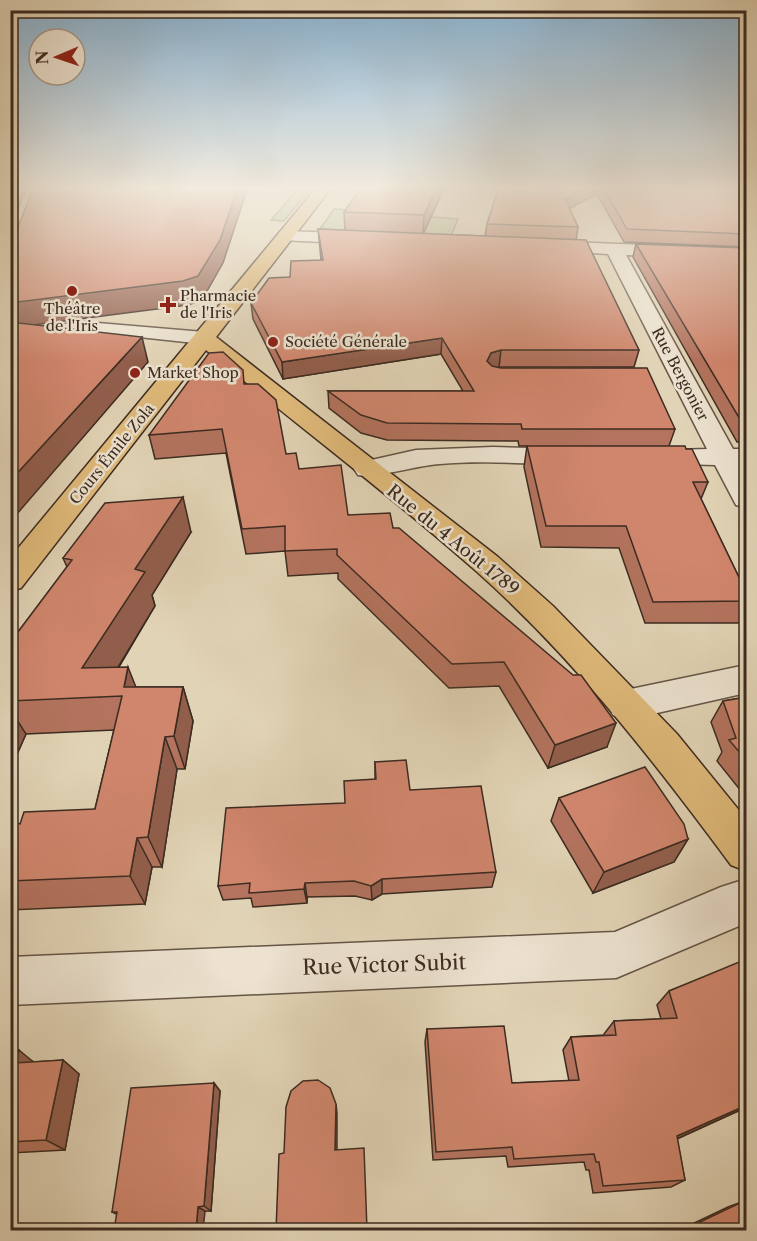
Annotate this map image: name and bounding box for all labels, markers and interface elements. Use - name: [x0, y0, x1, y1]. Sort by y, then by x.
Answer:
- north arrow: [27, 27, 87, 87]
- text: N: [32, 50, 52, 65]
- marker: Théâtre de l'Iris: [65, 284, 79, 298]
- place label: Pharmacie de l'Iris: [180, 286, 256, 322]
- marker: Pharmacie de l'Iris: [161, 298, 175, 312]
- place label: Théâtre de l'Iris: [44, 299, 100, 335]
- street label: Rue Bergonier: [648, 324, 713, 424]
- place label: Société Générale: [285, 332, 407, 351]
- marker: Société Générale: [266, 335, 280, 349]
- place label: Market Shop: [147, 363, 239, 382]
- marker: Market Shop: [128, 366, 142, 380]
- street label: Cours Émile Zola: [65, 399, 158, 508]
- street label: Rue du 4 Août 1789: [382, 480, 524, 600]
- street label: Rue Victor Subit: [302, 949, 467, 980]

